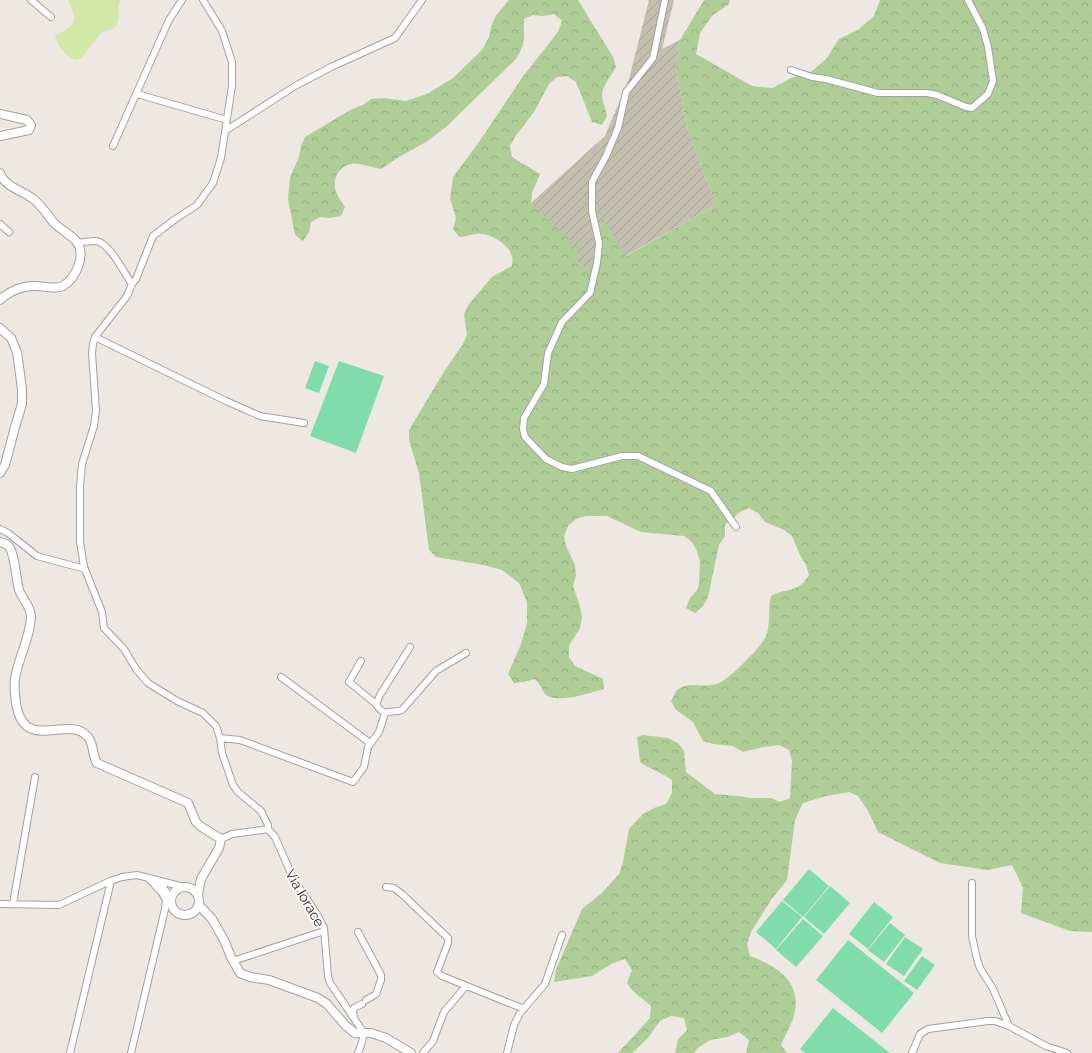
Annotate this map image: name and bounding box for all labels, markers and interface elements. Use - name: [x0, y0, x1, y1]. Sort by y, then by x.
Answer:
- street label: Via Iorace: [282, 866, 328, 930]

